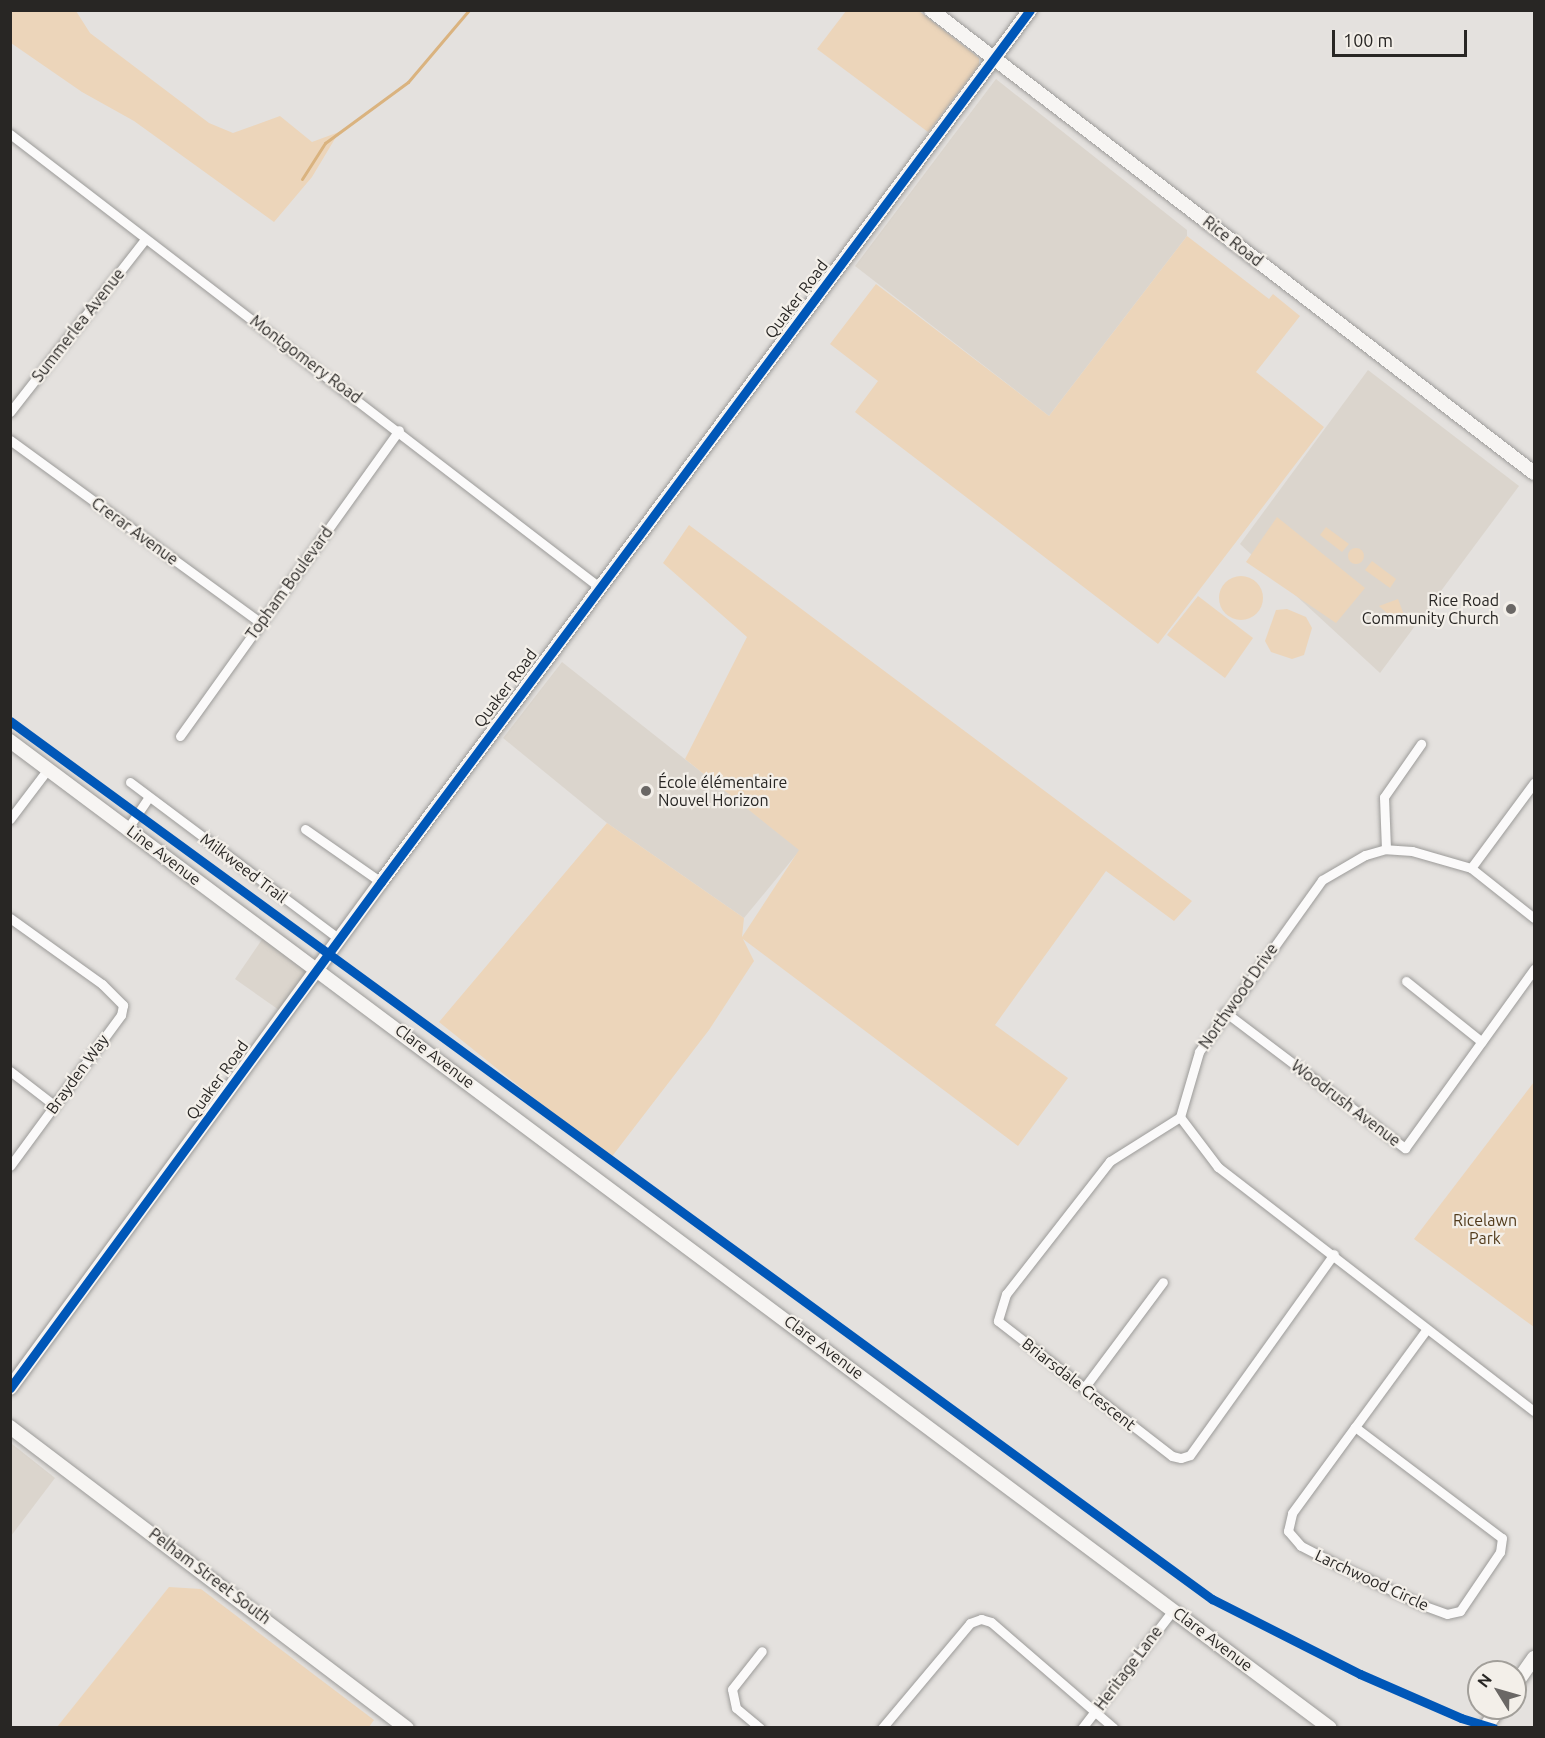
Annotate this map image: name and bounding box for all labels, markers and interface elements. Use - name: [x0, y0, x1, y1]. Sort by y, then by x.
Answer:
- scale bar: [1335, 18, 1470, 56]
- text: 100 m: [1343, 30, 1393, 50]
- street label: Rice Road: [1199, 212, 1267, 270]
- street label: Quaker Road: [760, 256, 832, 342]
- street label: Summerlea Avenue: [28, 264, 128, 386]
- street label: Montgomery Road: [247, 311, 365, 407]
- street label: Crerar Avenue: [88, 493, 182, 569]
- street label: Topham Boulevard: [242, 523, 336, 643]
- place label: Rice Road Community Church: [1362, 590, 1499, 628]
- marker: Rice Road Community Church: [1504, 602, 1518, 616]
- street label: Quaker Road: [469, 645, 541, 731]
- place label: École élémentaire Nouvel Horizon: [658, 772, 787, 810]
- marker: École élémentaire Nouvel Horizon: [639, 784, 653, 798]
- street label: Line Avenue: [123, 821, 205, 889]
- street label: Milkweed Trail: [197, 829, 291, 907]
- street label: Northwood Drive: [1195, 940, 1281, 1052]
- street label: Clare Avenue: [391, 1020, 479, 1092]
- street label: Brayden Way: [42, 1031, 112, 1117]
- street label: Quaker Road: [182, 1037, 252, 1123]
- street label: Woodrush Avenue: [1288, 1056, 1404, 1150]
- park label: Ricelawn Park: [1453, 1210, 1517, 1248]
- street label: Clare Avenue: [780, 1311, 868, 1383]
- street label: Briarsdale Crescent: [1018, 1334, 1140, 1434]
- street label: Pelham Street South: [145, 1524, 275, 1628]
- street label: Larchwood Circle: [1312, 1545, 1432, 1615]
- street label: Clare Avenue: [1169, 1603, 1257, 1675]
- street label: Heritage Lane: [1090, 1622, 1166, 1714]
- north arrow: [1467, 1660, 1527, 1720]
- text: N: [1473, 1670, 1495, 1691]

